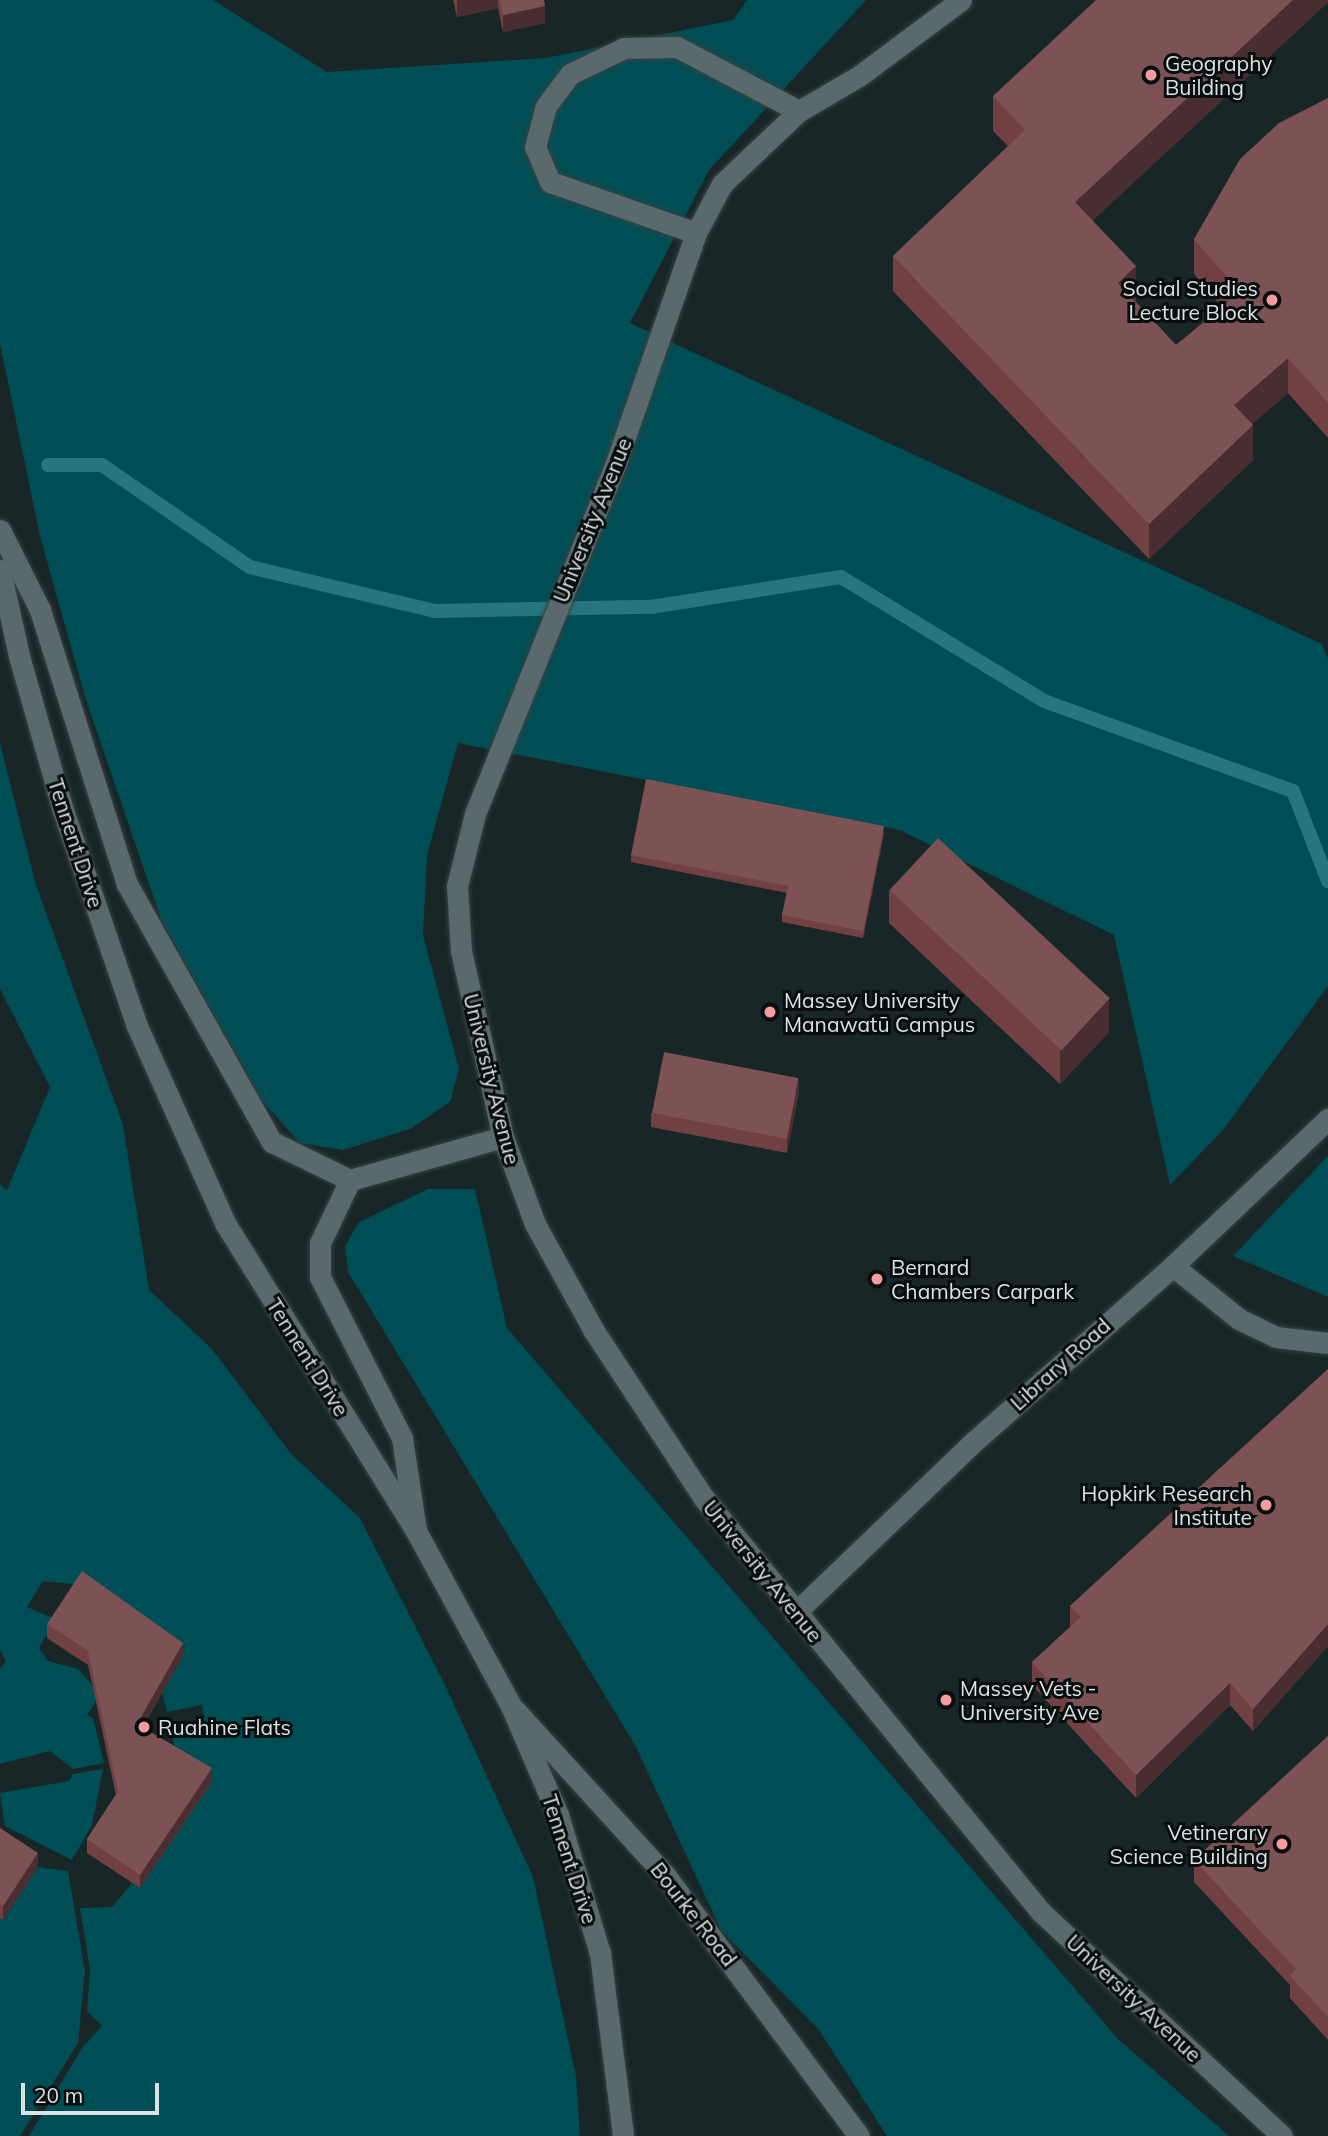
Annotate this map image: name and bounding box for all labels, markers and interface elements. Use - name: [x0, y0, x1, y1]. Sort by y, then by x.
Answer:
- place label: Geography Building: [1165, 50, 1272, 100]
- marker: Geography Building: [1143, 67, 1159, 83]
- place label: Social Studies Lecture Block: [1123, 275, 1258, 325]
- marker: Social Studies Lecture Block: [1264, 292, 1280, 308]
- street label: University Avenue: [547, 434, 637, 606]
- street label: Tennent Drive: [43, 775, 109, 911]
- place label: Massey University Manawatū Campus: [784, 987, 975, 1037]
- street label: University Avenue: [459, 991, 525, 1167]
- marker: Massey University Manawatū Campus: [762, 1004, 778, 1020]
- place label: Bernard Chambers Carpark: [891, 1254, 1074, 1304]
- marker: Bernard Chambers Carpark: [869, 1271, 885, 1287]
- street label: Tennent Drive: [262, 1293, 354, 1421]
- street label: Library Road: [1005, 1313, 1115, 1415]
- place label: Hopkirk Research Institute: [1081, 1480, 1252, 1530]
- street label: University Avenue: [698, 1495, 828, 1647]
- marker: Hopkirk Research Institute: [1258, 1497, 1274, 1513]
- place label: Massey Vets - University Ave: [960, 1675, 1099, 1725]
- marker: Massey Vets - University Ave: [938, 1692, 954, 1708]
- place label: Ruahine Flats: [158, 1714, 291, 1740]
- marker: Ruahine Flats: [136, 1719, 152, 1735]
- street label: Tennent Drive: [537, 1791, 603, 1927]
- place label: Vetinerary Science Building: [1110, 1819, 1268, 1869]
- marker: Vetinerary Science Building: [1274, 1836, 1290, 1852]
- street label: Bourke Road: [646, 1857, 742, 1971]
- street label: University Avenue: [1061, 1929, 1207, 2067]
- scale bar: [24, 2070, 163, 2114]
- text: 20 m: [34, 2082, 83, 2108]

